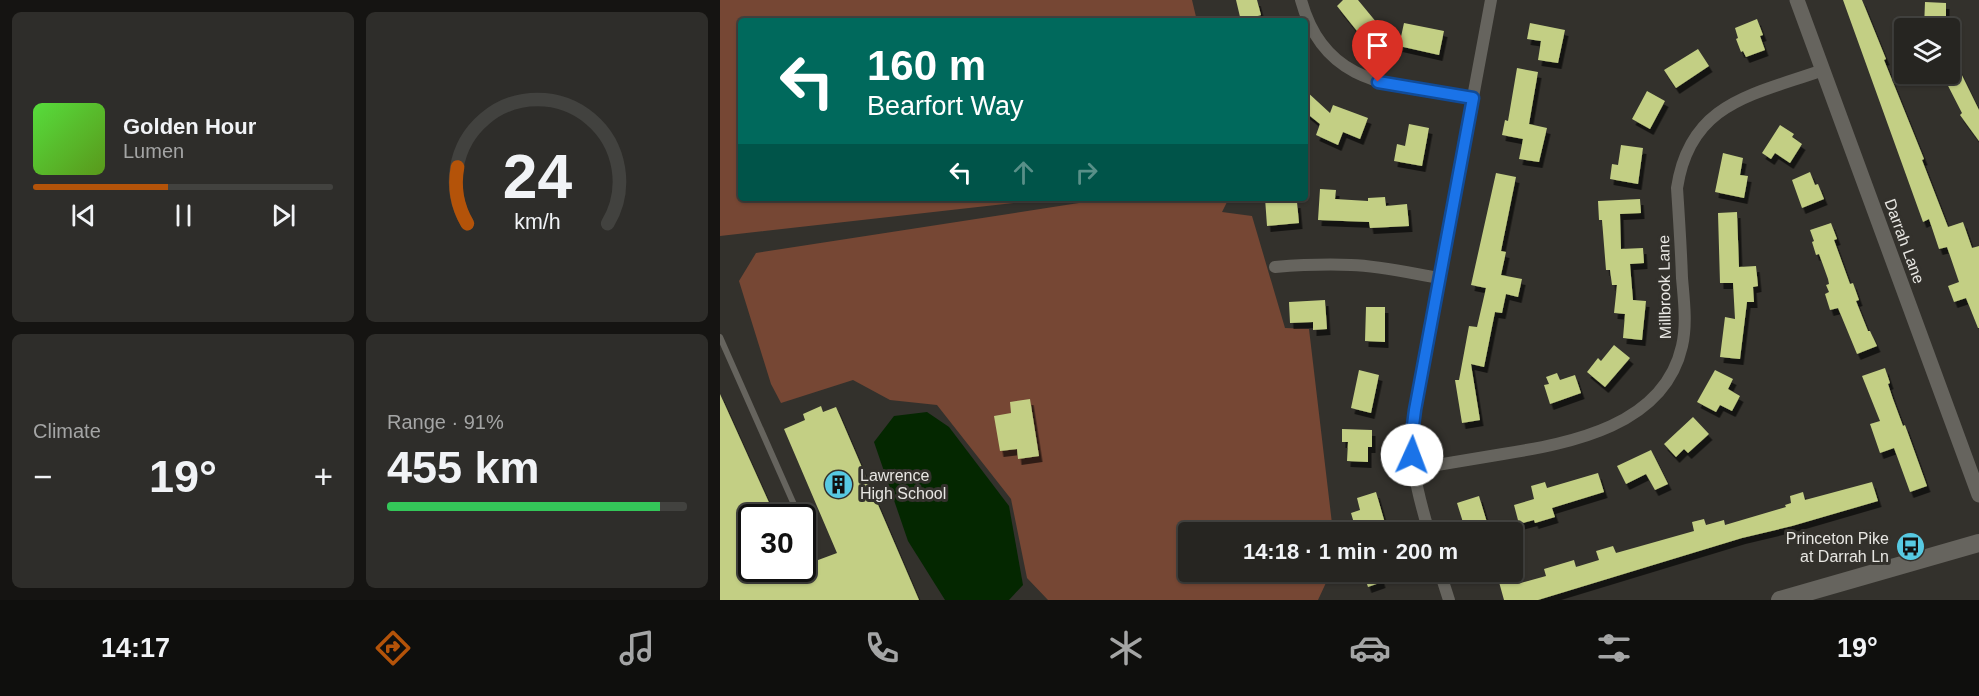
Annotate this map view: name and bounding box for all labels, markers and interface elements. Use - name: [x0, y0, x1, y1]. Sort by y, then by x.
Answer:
- map controls: [1894, 18, 1960, 84]
- button: layers: [1894, 18, 1960, 84]
- pin: [1352, 20, 1403, 82]
- icon: arrive: [1361, 29, 1394, 62]
- icon: left: [768, 42, 846, 120]
- text: 160 m: [867, 42, 986, 89]
- text: Bearfort Way: [867, 91, 1024, 121]
- text: Golden Hour: [123, 114, 256, 139]
- text: Lumen: [123, 140, 184, 162]
- text: 24: [502, 142, 572, 211]
- icon: left: [944, 156, 977, 189]
- icon: ahead: [1007, 156, 1040, 189]
- icon: right: [1070, 156, 1103, 189]
- street label: Darrah Lane: [1881, 196, 1928, 286]
- icon: previous: [67, 199, 100, 232]
- icon: pause: [167, 199, 200, 232]
- icon: next: [267, 199, 300, 232]
- text: km/h: [514, 211, 560, 235]
- street label: Millbrook Lane: [1655, 235, 1674, 339]
- text: Range · 91%: [387, 411, 504, 433]
- text: Climate: [33, 420, 101, 442]
- position arrow: [1380, 423, 1444, 487]
- text: 455 km: [387, 442, 540, 493]
- text: 19°: [149, 451, 217, 502]
- text: −: [33, 458, 52, 495]
- text: +: [314, 458, 333, 495]
- place label: Lawrence High School: [860, 467, 946, 502]
- building icon: Lawrence High School: [823, 468, 855, 500]
- speed limit sign: 30: [738, 504, 816, 582]
- place label: Princeton Pike at Darrah Ln: [1786, 530, 1889, 565]
- bus stop icon: Princeton Pike at Darrah Ln: [1894, 531, 1926, 563]
- text: 14:18 · 1 min · 200 m: [1243, 539, 1458, 564]
- icon: directions: [372, 627, 414, 669]
- icon: music: [616, 627, 658, 669]
- icon: phone: [861, 627, 903, 669]
- icon: climate: [1105, 627, 1147, 669]
- icon: car: [1349, 627, 1391, 669]
- icon: filters: [1593, 627, 1635, 669]
- text: 14:17: [101, 633, 170, 663]
- text: 19°: [1837, 633, 1878, 663]

